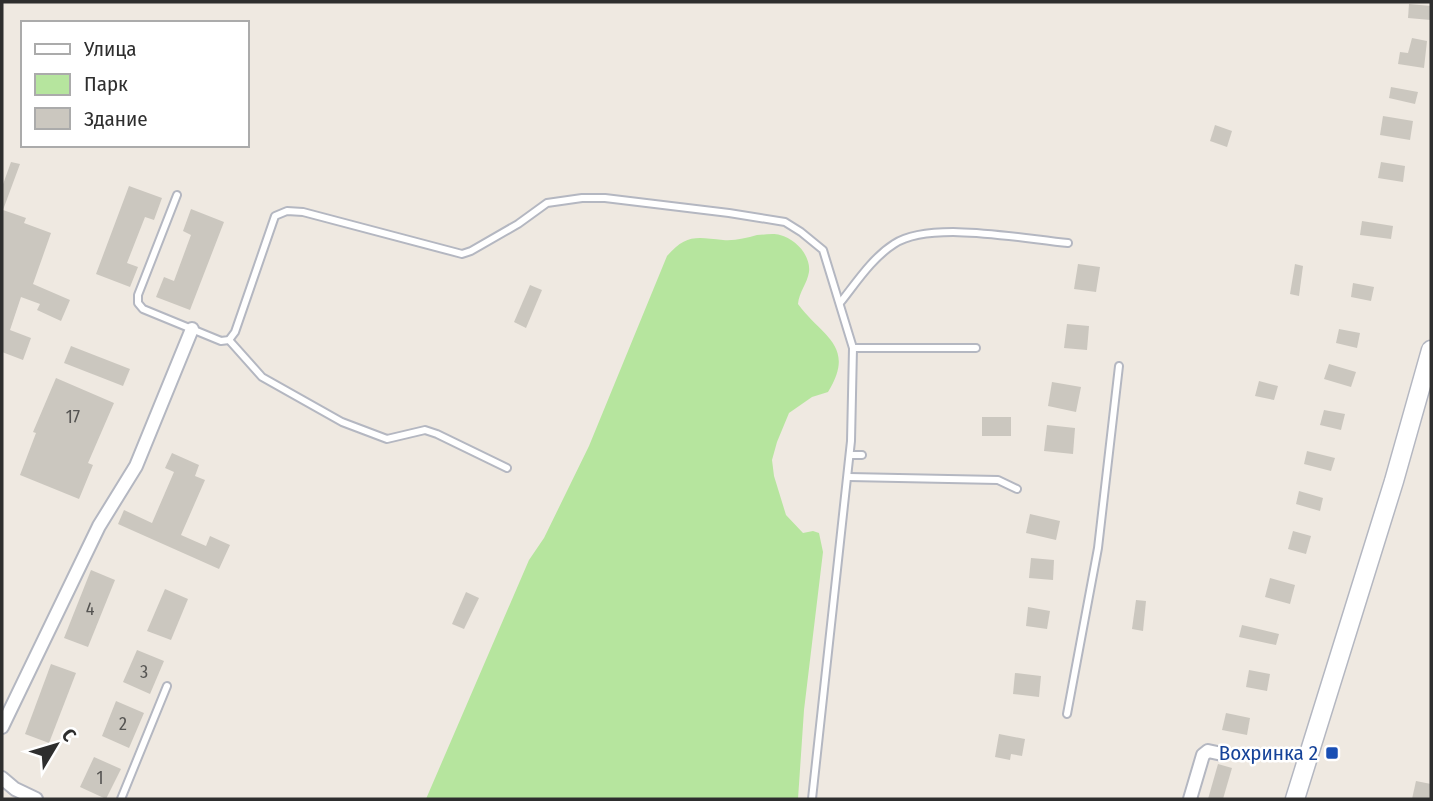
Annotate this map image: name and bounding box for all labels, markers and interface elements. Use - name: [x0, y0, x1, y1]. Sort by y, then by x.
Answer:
- legend: [21, 21, 248, 147]
- text: Улица: [83, 36, 137, 62]
- text: Парк: [84, 71, 128, 97]
- text: Здание: [84, 106, 148, 132]
- house number: 17: [66, 406, 80, 428]
- house number: 4: [86, 598, 95, 620]
- house number: 3: [140, 661, 148, 683]
- north arrow: [21, 710, 91, 780]
- house number: 2: [119, 713, 127, 735]
- text: С: [57, 724, 81, 746]
- place label: Вохринка 2: [1219, 740, 1318, 766]
- marker: Вохринка 2: [1324, 745, 1340, 761]
- house number: 1: [96, 767, 104, 789]

